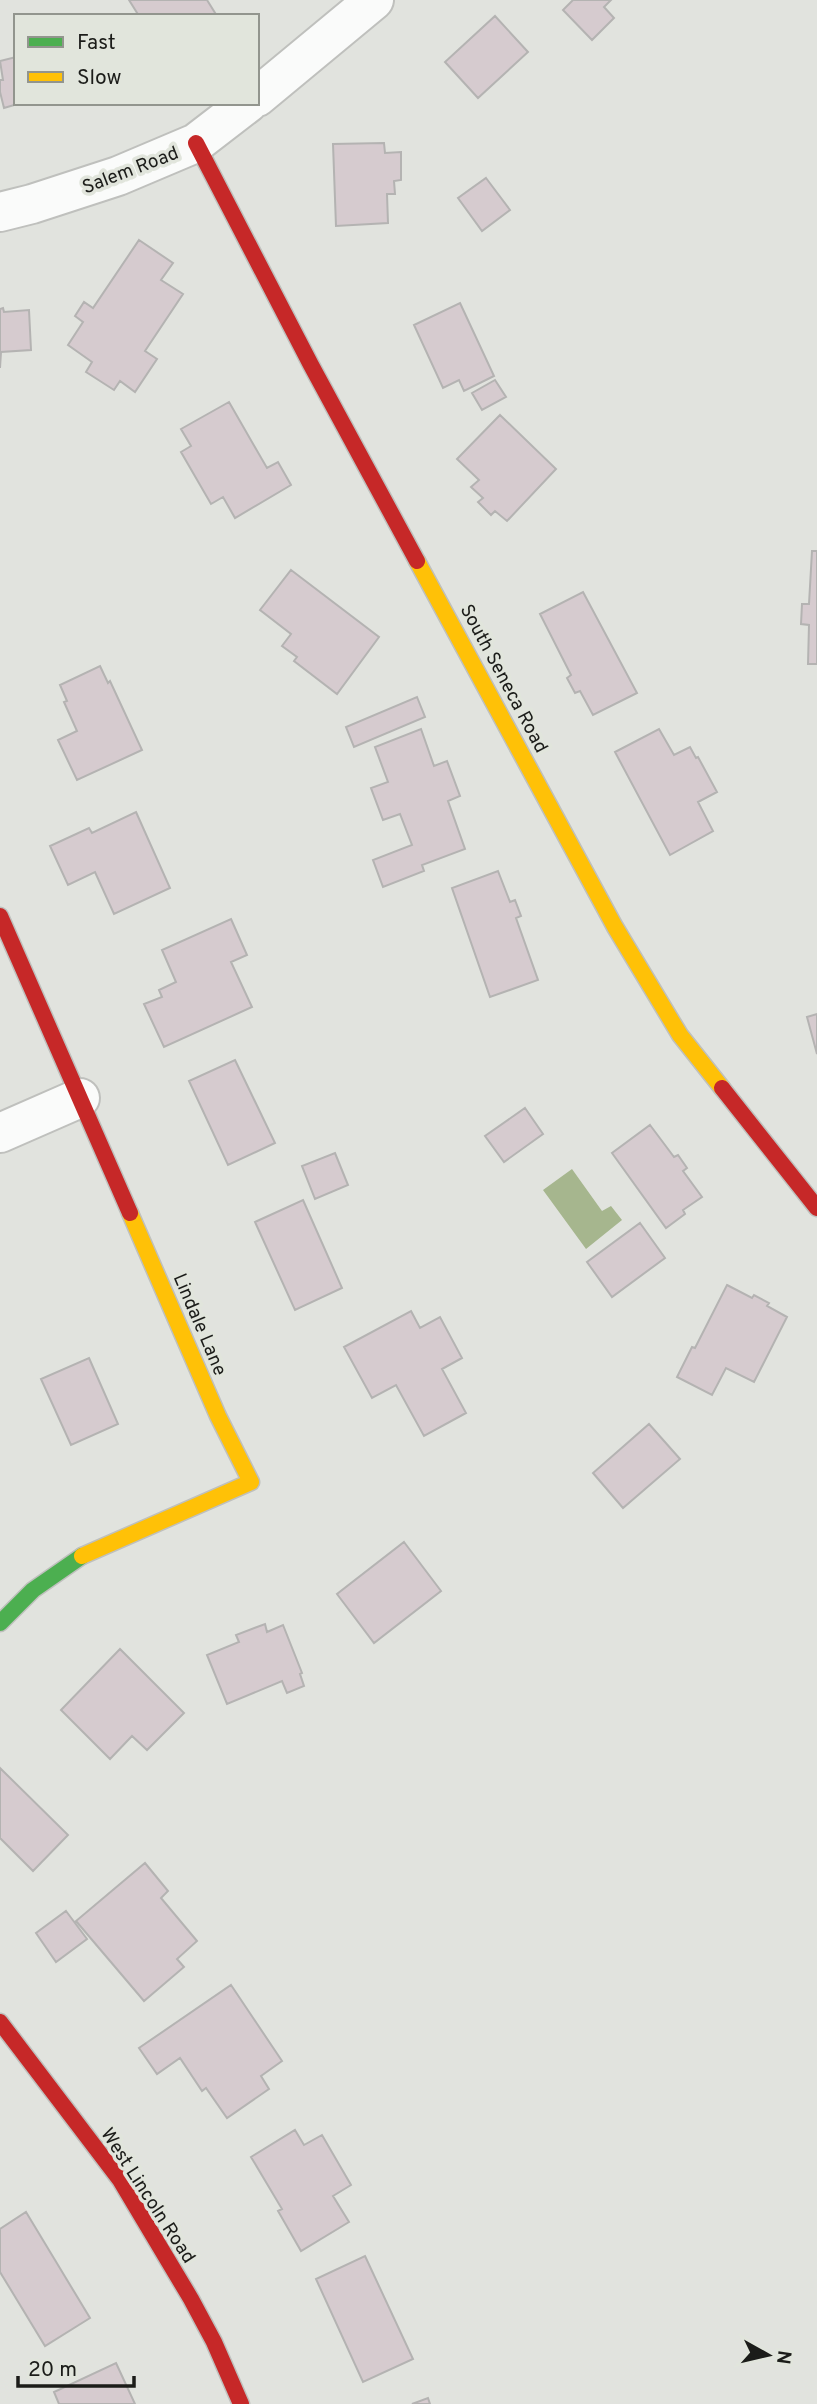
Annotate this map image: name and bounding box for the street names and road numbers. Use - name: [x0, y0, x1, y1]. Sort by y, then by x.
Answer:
- street label: Salem Road: [79, 142, 182, 200]
- street label: South Seneca Road: [454, 600, 553, 757]
- street label: Lindale Lane: [167, 1270, 231, 1380]
- street label: West Lincoln Road: [95, 2124, 200, 2268]

